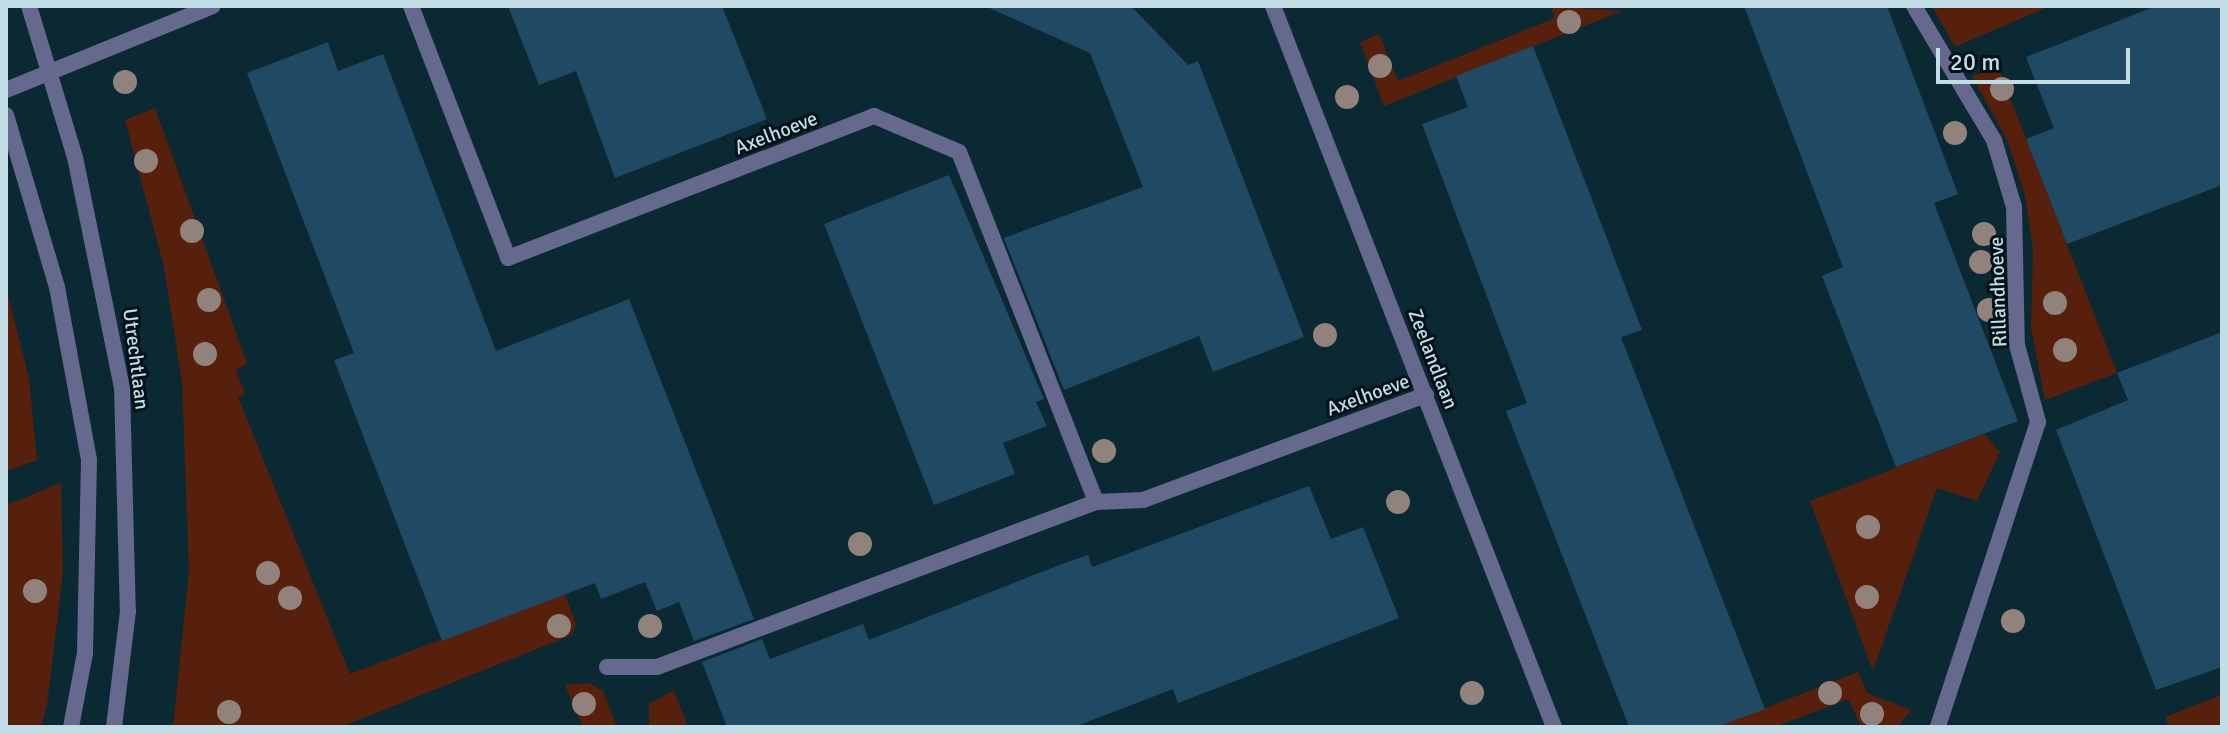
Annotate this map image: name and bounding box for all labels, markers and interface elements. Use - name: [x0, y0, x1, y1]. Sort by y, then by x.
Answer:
- scale bar: [1940, 32, 2134, 82]
- text: 20 m: [1950, 47, 2000, 77]
- street label: Axelhoeve: [731, 106, 821, 160]
- street label: Rillandhoeve: [1984, 236, 2012, 348]
- street label: Zeelandlaan: [1403, 306, 1463, 412]
- street label: Utrechtlaan: [118, 307, 154, 411]
- street label: Axelhoeve: [1323, 369, 1413, 421]

